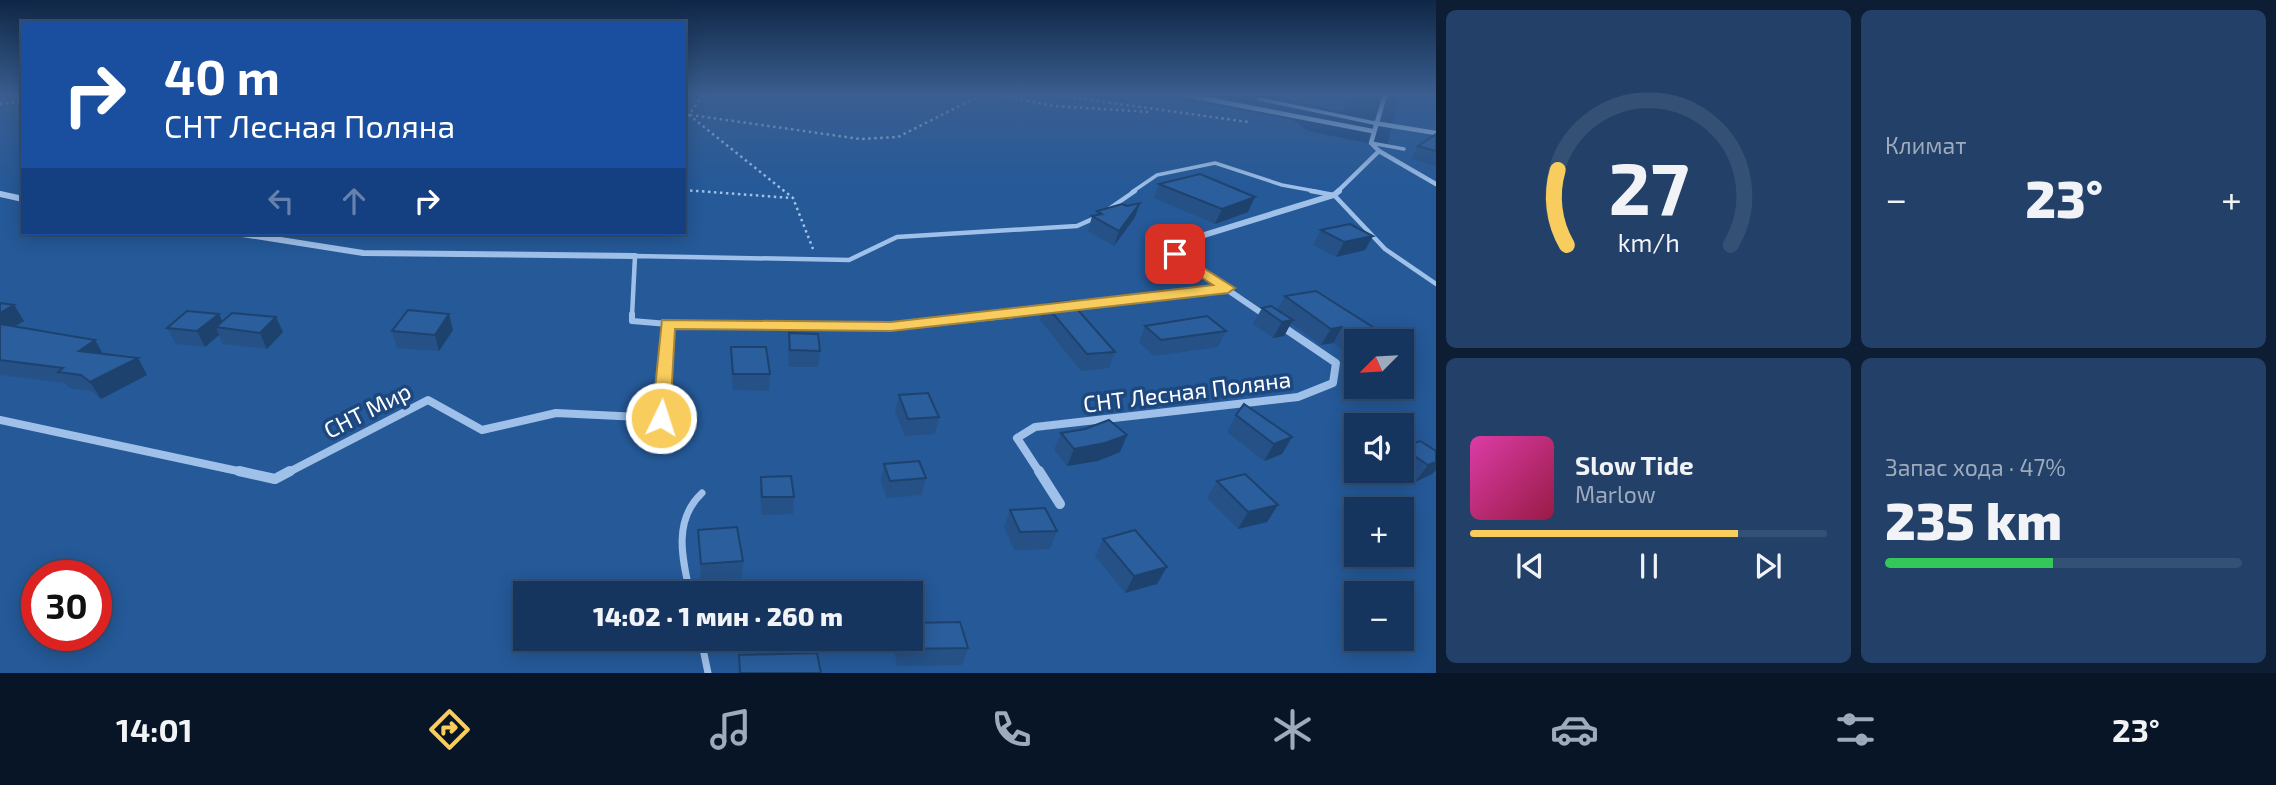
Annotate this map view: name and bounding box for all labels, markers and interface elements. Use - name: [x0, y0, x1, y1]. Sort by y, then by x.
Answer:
- text: 40 m: [164, 46, 280, 105]
- icon: right: [49, 49, 140, 140]
- text: СНТ Лесная Поляна: [164, 106, 455, 144]
- text: Климат: [1885, 131, 1966, 159]
- text: 27: [1608, 142, 1689, 230]
- text: 23°: [2025, 166, 2103, 228]
- text: −: [1885, 175, 1907, 221]
- text: +: [2221, 175, 2242, 221]
- icon: left: [262, 182, 300, 220]
- icon: ahead: [335, 182, 373, 220]
- icon: right: [408, 182, 446, 220]
- pin: [1145, 224, 1205, 284]
- text: km/h: [1617, 227, 1680, 257]
- icon: arrive: [1156, 235, 1194, 273]
- north arrow: [1344, 329, 1414, 399]
- map controls: [1344, 329, 1414, 651]
- street label: СНТ Лесная Поляна: [1081, 364, 1293, 418]
- street label: СНТ Мир: [319, 376, 415, 444]
- position arrow: [624, 381, 698, 455]
- button: sound: [1344, 413, 1414, 483]
- text: Slow Tide: [1575, 449, 1694, 480]
- text: Запас хода · 47%: [1885, 453, 2066, 481]
- text: Marlow: [1575, 480, 1656, 508]
- text: 235 km: [1885, 488, 2062, 550]
- button: +: [1344, 497, 1414, 567]
- icon: previous: [1511, 547, 1549, 585]
- icon: pause: [1630, 547, 1668, 585]
- icon: next: [1749, 547, 1787, 585]
- speed limit sign: 30: [21, 560, 112, 651]
- button: −: [1344, 581, 1414, 651]
- text: 14:02 · 1 мин · 260 m: [593, 600, 843, 631]
- icon: directions: [425, 705, 474, 754]
- icon: music: [706, 705, 755, 754]
- icon: phone: [987, 705, 1036, 754]
- icon: climate: [1268, 705, 1317, 754]
- icon: car: [1550, 705, 1599, 754]
- icon: filters: [1831, 705, 1880, 754]
- text: 14:01: [116, 710, 193, 748]
- text: 23°: [2112, 710, 2160, 748]

